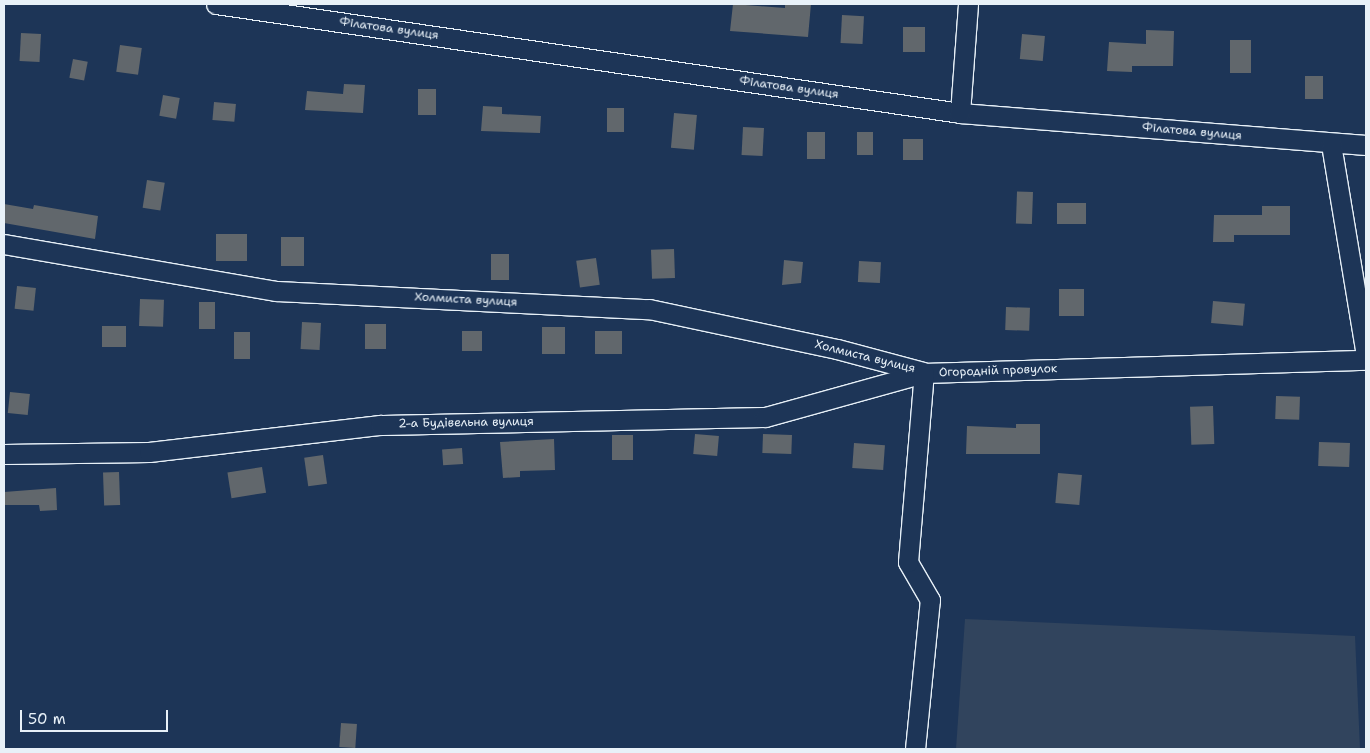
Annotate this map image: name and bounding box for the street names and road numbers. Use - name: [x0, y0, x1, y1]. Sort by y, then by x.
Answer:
- street label: Філатова вулиця: [338, 15, 440, 43]
- street label: Філатова вулиця: [738, 74, 840, 102]
- street label: Філатова вулиця: [1141, 120, 1243, 144]
- street label: Холмиста вулиця: [414, 290, 518, 310]
- street label: Холмиста вулиця: [813, 338, 917, 376]
- street label: Огородній провулок: [939, 362, 1057, 380]
- street label: 2-а Будівельна вулиця: [398, 415, 534, 431]

